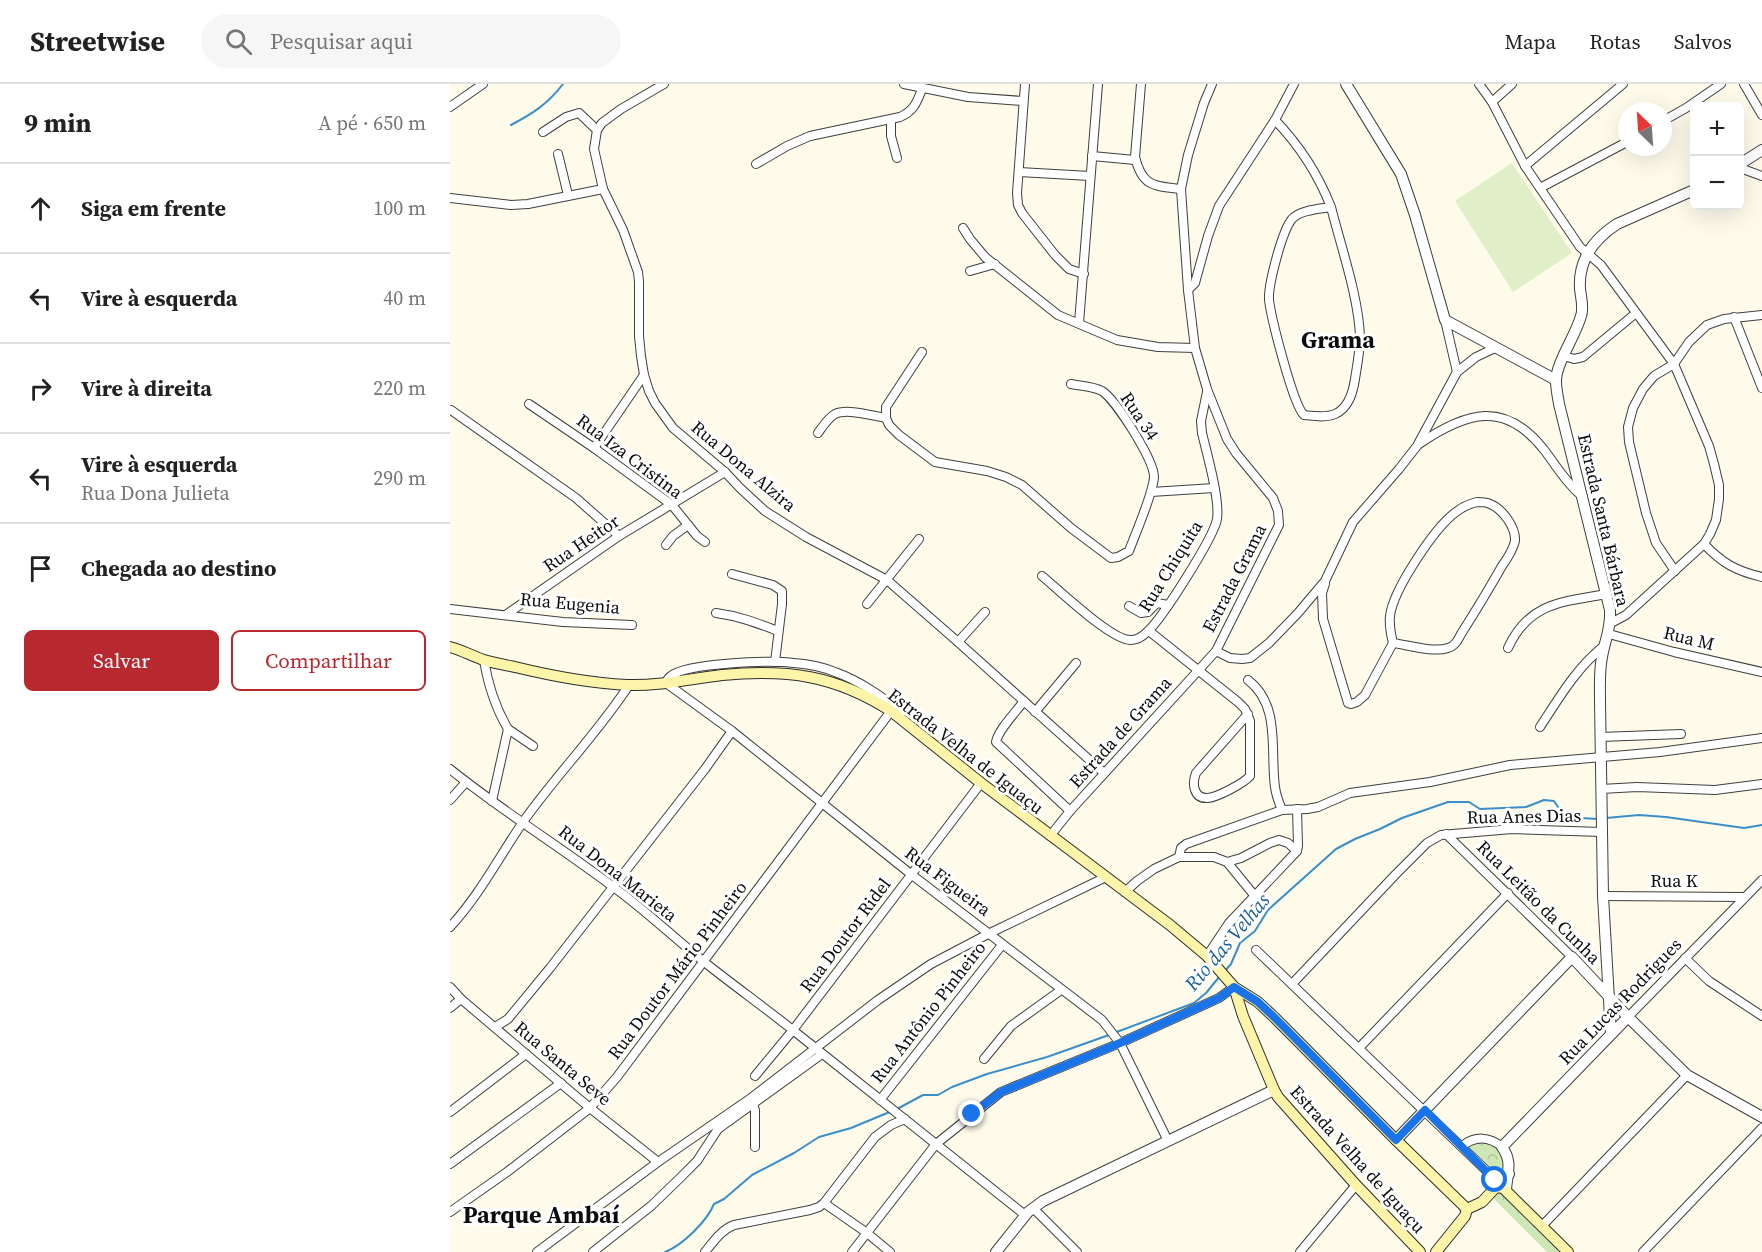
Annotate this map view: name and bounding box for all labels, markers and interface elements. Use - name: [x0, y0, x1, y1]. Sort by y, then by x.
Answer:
- search box: [201, 14, 621, 68]
- text: Streetwise: [30, 22, 165, 60]
- icon: search: [222, 25, 255, 58]
- text: Pesquisar aqui: [270, 26, 413, 56]
- text: Mapa: [1505, 27, 1556, 56]
- text: Rotas: [1589, 27, 1641, 56]
- text: Salvos: [1674, 27, 1732, 56]
- north arrow: [1618, 102, 1672, 156]
- map controls: [1690, 102, 1744, 210]
- button: +: [1690, 102, 1744, 156]
- text: 9 min: [24, 105, 91, 141]
- text: A pé · 650 m: [318, 109, 426, 137]
- button: −: [1690, 156, 1744, 210]
- icon: ahead: [24, 192, 57, 225]
- text: Siga em frente: [81, 193, 226, 223]
- text: 100 m: [373, 194, 426, 222]
- icon: left: [24, 282, 57, 315]
- text: Vire à esquerda: [81, 283, 237, 313]
- text: 40 m: [383, 284, 426, 312]
- district label: Grama: [1301, 323, 1375, 356]
- icon: right: [24, 372, 57, 405]
- text: Vire à direita: [81, 373, 212, 403]
- text: 220 m: [373, 374, 426, 402]
- street label: Rua 34: [1115, 387, 1165, 445]
- street label: Rua Iza Cristina: [572, 408, 689, 505]
- street label: Rua Dona Alzira: [686, 415, 802, 518]
- street label: Estrada Santa Bárbara: [1572, 431, 1636, 610]
- text: Vire à esquerda: [81, 449, 237, 479]
- icon: left: [24, 462, 57, 495]
- text: 290 m: [373, 464, 426, 492]
- text: Rua Dona Julieta: [81, 479, 230, 507]
- street label: Rua Heitor: [538, 508, 624, 578]
- street label: Rua Chiquita: [1132, 515, 1209, 617]
- street label: Estrada Grama: [1196, 519, 1272, 637]
- icon: arrive: [24, 552, 57, 585]
- text: Chegada ao destino: [81, 553, 276, 583]
- street label: Rua Eugenia: [519, 586, 622, 620]
- street label: Rua M: [1661, 620, 1717, 656]
- button: Salvar: [24, 630, 219, 691]
- button: Compartilhar: [231, 630, 426, 691]
- street label: Estrada de Grama: [1063, 670, 1177, 793]
- street label: Estrada Velha de Iguaçu: [883, 682, 1049, 820]
- street label: Rua Anes Dias: [1467, 802, 1582, 829]
- street label: Rua Dona Marieta: [553, 819, 683, 928]
- street label: Rua Leitão da Cunha: [1472, 835, 1607, 970]
- street label: Rua Figueira: [900, 840, 997, 922]
- street label: Rua K: [1650, 868, 1698, 893]
- street label: Rua Doutor Ridel: [794, 873, 896, 997]
- street label: Rua Doutor Mário Pinheiro: [602, 875, 753, 1064]
- water label: Rio das Velhas: [1177, 887, 1277, 997]
- street label: Rua Lucas Rodrigues: [1553, 932, 1687, 1070]
- street label: Rua Antônio Pinheiro: [865, 936, 991, 1088]
- street label: Rua Santa Seve: [509, 1015, 617, 1111]
- street label: Estrada Velha de Iguaçu: [1285, 1079, 1431, 1239]
- route end: [958, 1100, 984, 1126]
- route start: [1481, 1166, 1507, 1192]
- district label: Parque Ambaí: [463, 1198, 620, 1231]

